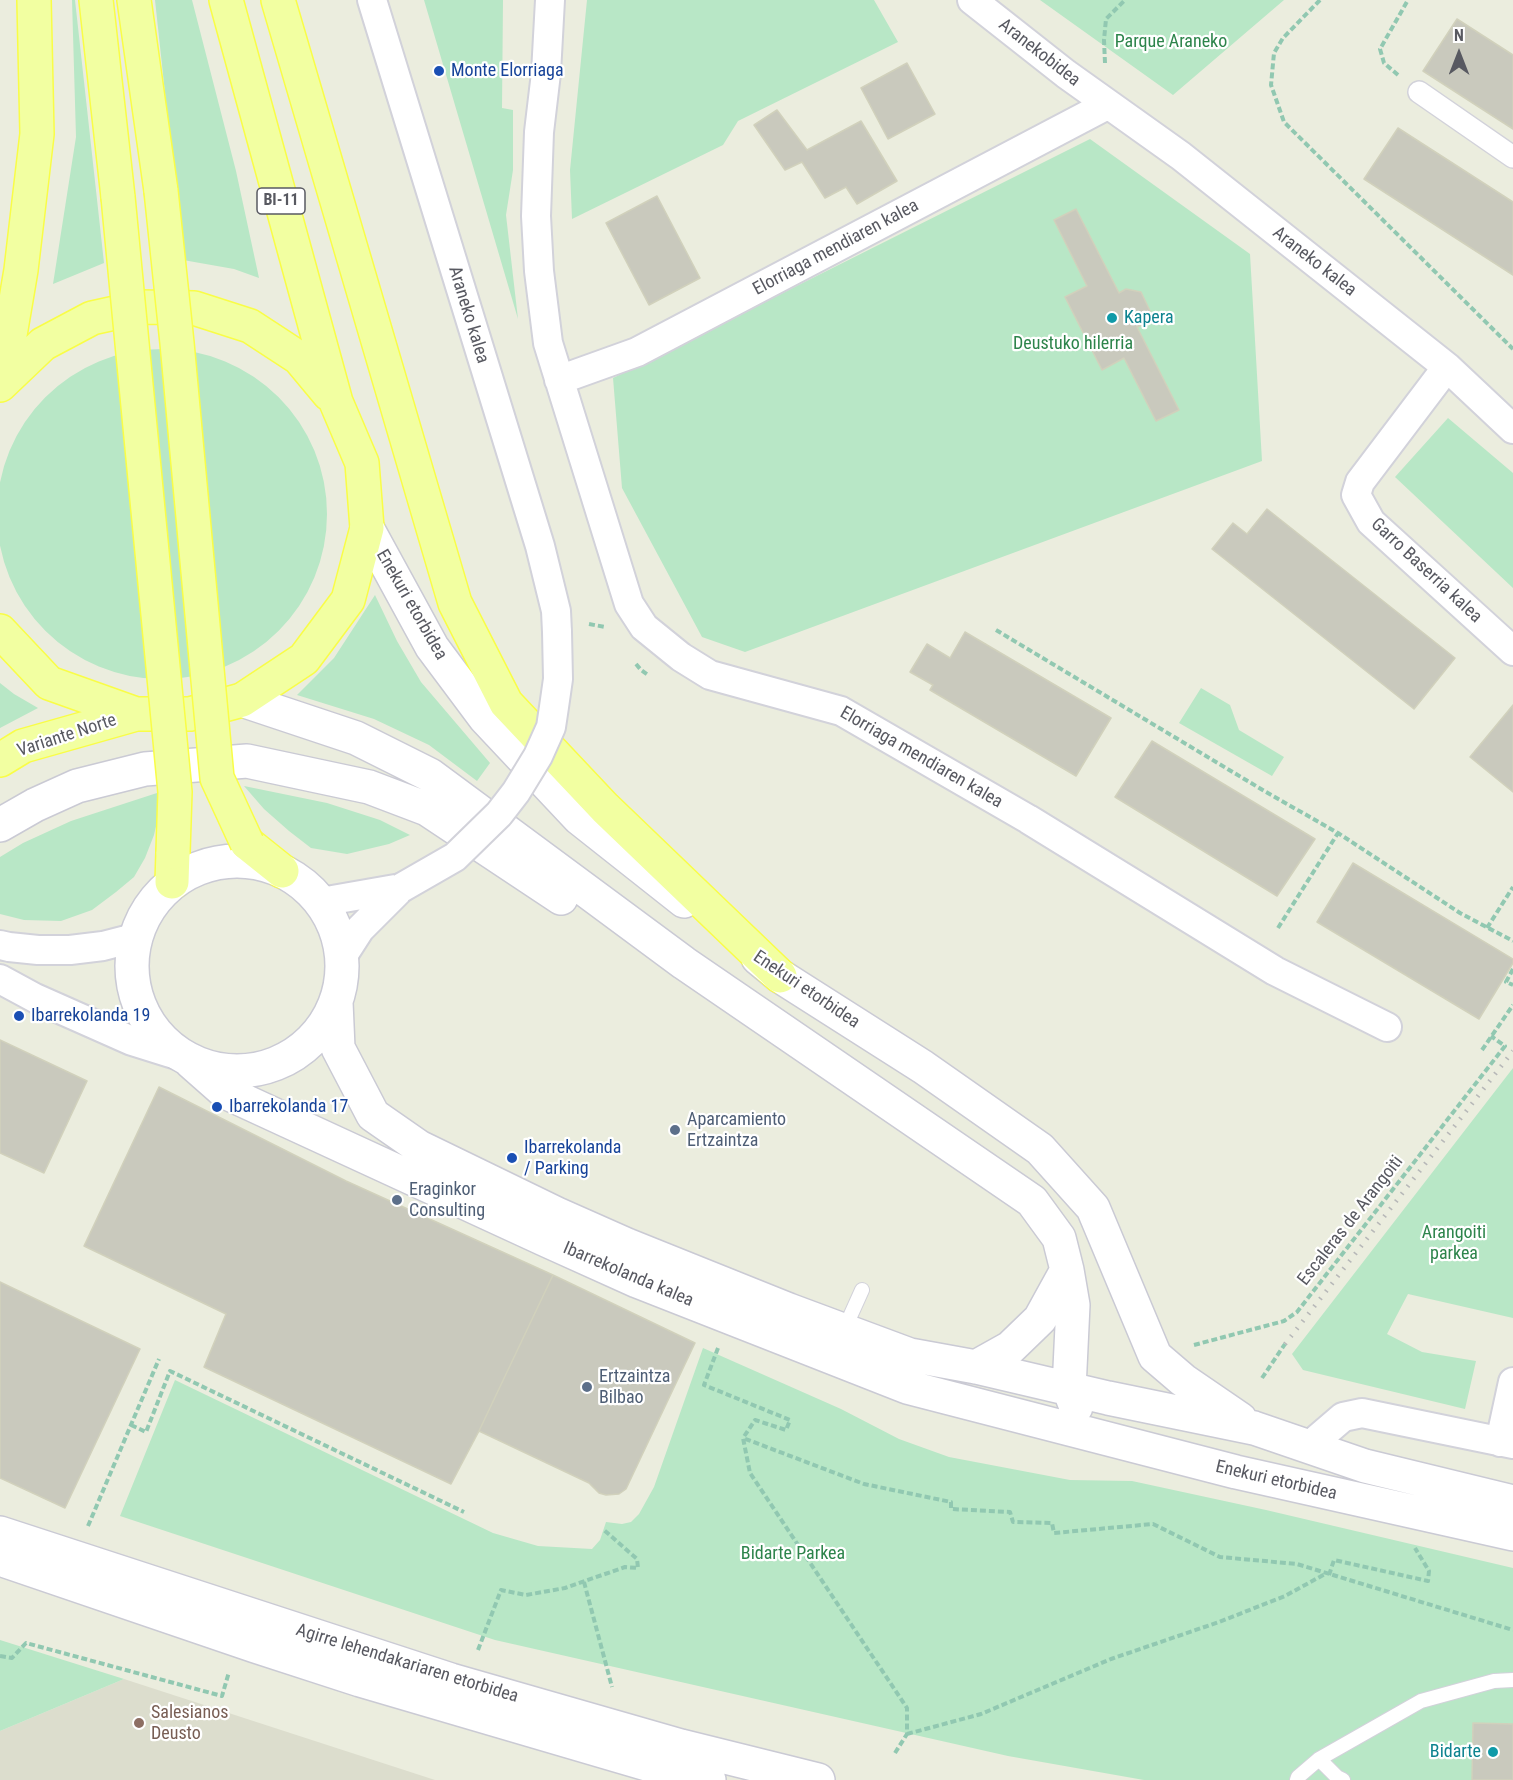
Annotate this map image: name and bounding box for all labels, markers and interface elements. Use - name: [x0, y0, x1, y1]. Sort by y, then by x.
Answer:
- street label: Aranekobidea: [994, 14, 1084, 92]
- north arrow: [1429, 24, 1489, 84]
- text: N: [1454, 26, 1464, 45]
- park label: Parque Araneko: [1115, 31, 1227, 53]
- place label: Monte Elorriaga: [451, 60, 564, 82]
- marker: Monte Elorriaga: [432, 64, 446, 78]
- road number: BI-11: [257, 188, 305, 214]
- street label: Elorriaga mendiaren kalea: [750, 195, 922, 301]
- street label: Araneko kalea: [1268, 223, 1360, 301]
- street label: Araneko kalea: [443, 264, 493, 366]
- place label: Kapera: [1124, 307, 1174, 329]
- marker: Kapera: [1105, 311, 1119, 325]
- park label: Deustuko hilerria: [1013, 333, 1133, 355]
- street label: Garro Baserria kalea: [1366, 514, 1486, 628]
- street label: Enekuri etorbidea: [371, 546, 451, 664]
- street label: Elorriaga mendiaren kalea: [836, 703, 1006, 813]
- street label: Variante Norte: [15, 710, 119, 762]
- street label: Enekuri etorbidea: [749, 946, 863, 1034]
- place label: Ibarrekolanda 19: [31, 1005, 150, 1027]
- marker: Ibarrekolanda 19: [12, 1009, 26, 1023]
- place label: Ibarrekolanda 17: [229, 1096, 348, 1118]
- marker: Ibarrekolanda 17: [210, 1100, 224, 1114]
- place label: Aparcamiento Ertzaintza: [687, 1109, 786, 1152]
- marker: Aparcamiento Ertzaintza: [668, 1123, 682, 1137]
- place label: Ibarrekolanda / Parking: [524, 1137, 621, 1180]
- marker: Ibarrekolanda / Parking: [505, 1151, 519, 1165]
- street label: Escaleras de Arangoiti: [1294, 1152, 1408, 1290]
- place label: Eraginkor Consulting: [409, 1179, 485, 1222]
- marker: Eraginkor Consulting: [390, 1193, 404, 1207]
- park label: Arangoiti parkea: [1422, 1222, 1486, 1264]
- street label: Ibarrekolanda kalea: [560, 1238, 696, 1312]
- place label: Ertzaintza Bilbao: [599, 1366, 670, 1408]
- marker: Ertzaintza Bilbao: [580, 1380, 594, 1394]
- street label: Enekuri etorbidea: [1213, 1457, 1339, 1505]
- park label: Bidarte Parkea: [741, 1543, 845, 1565]
- street label: Agirre lehendakariaren etorbidea: [293, 1620, 521, 1708]
- place label: Salesianos Deusto: [151, 1702, 228, 1744]
- marker: Salesianos Deusto: [132, 1716, 146, 1730]
- place label: Bidarte: [1430, 1741, 1481, 1763]
- marker: Bidarte: [1486, 1745, 1500, 1759]

